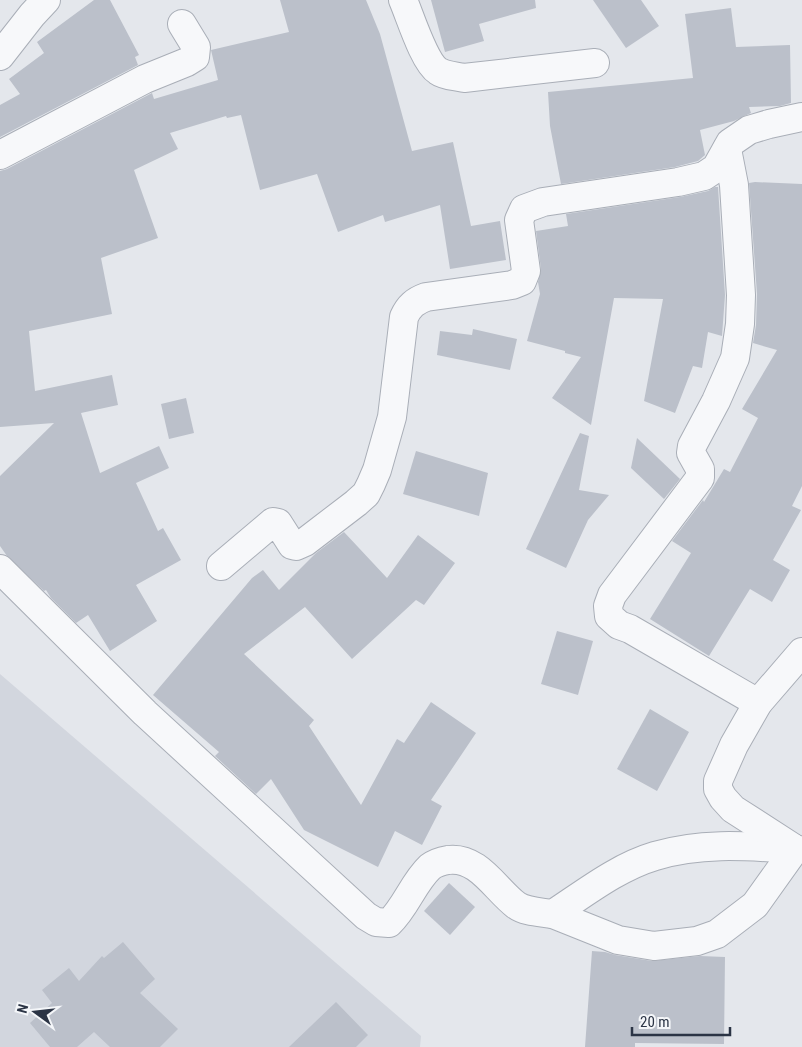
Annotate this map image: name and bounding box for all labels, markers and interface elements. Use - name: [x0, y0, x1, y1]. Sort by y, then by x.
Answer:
- north arrow: [10, 987, 60, 1037]
- text: N: [14, 1002, 31, 1015]
- scale bar: [632, 1004, 730, 1036]
- text: 20 m: [640, 1013, 670, 1031]

